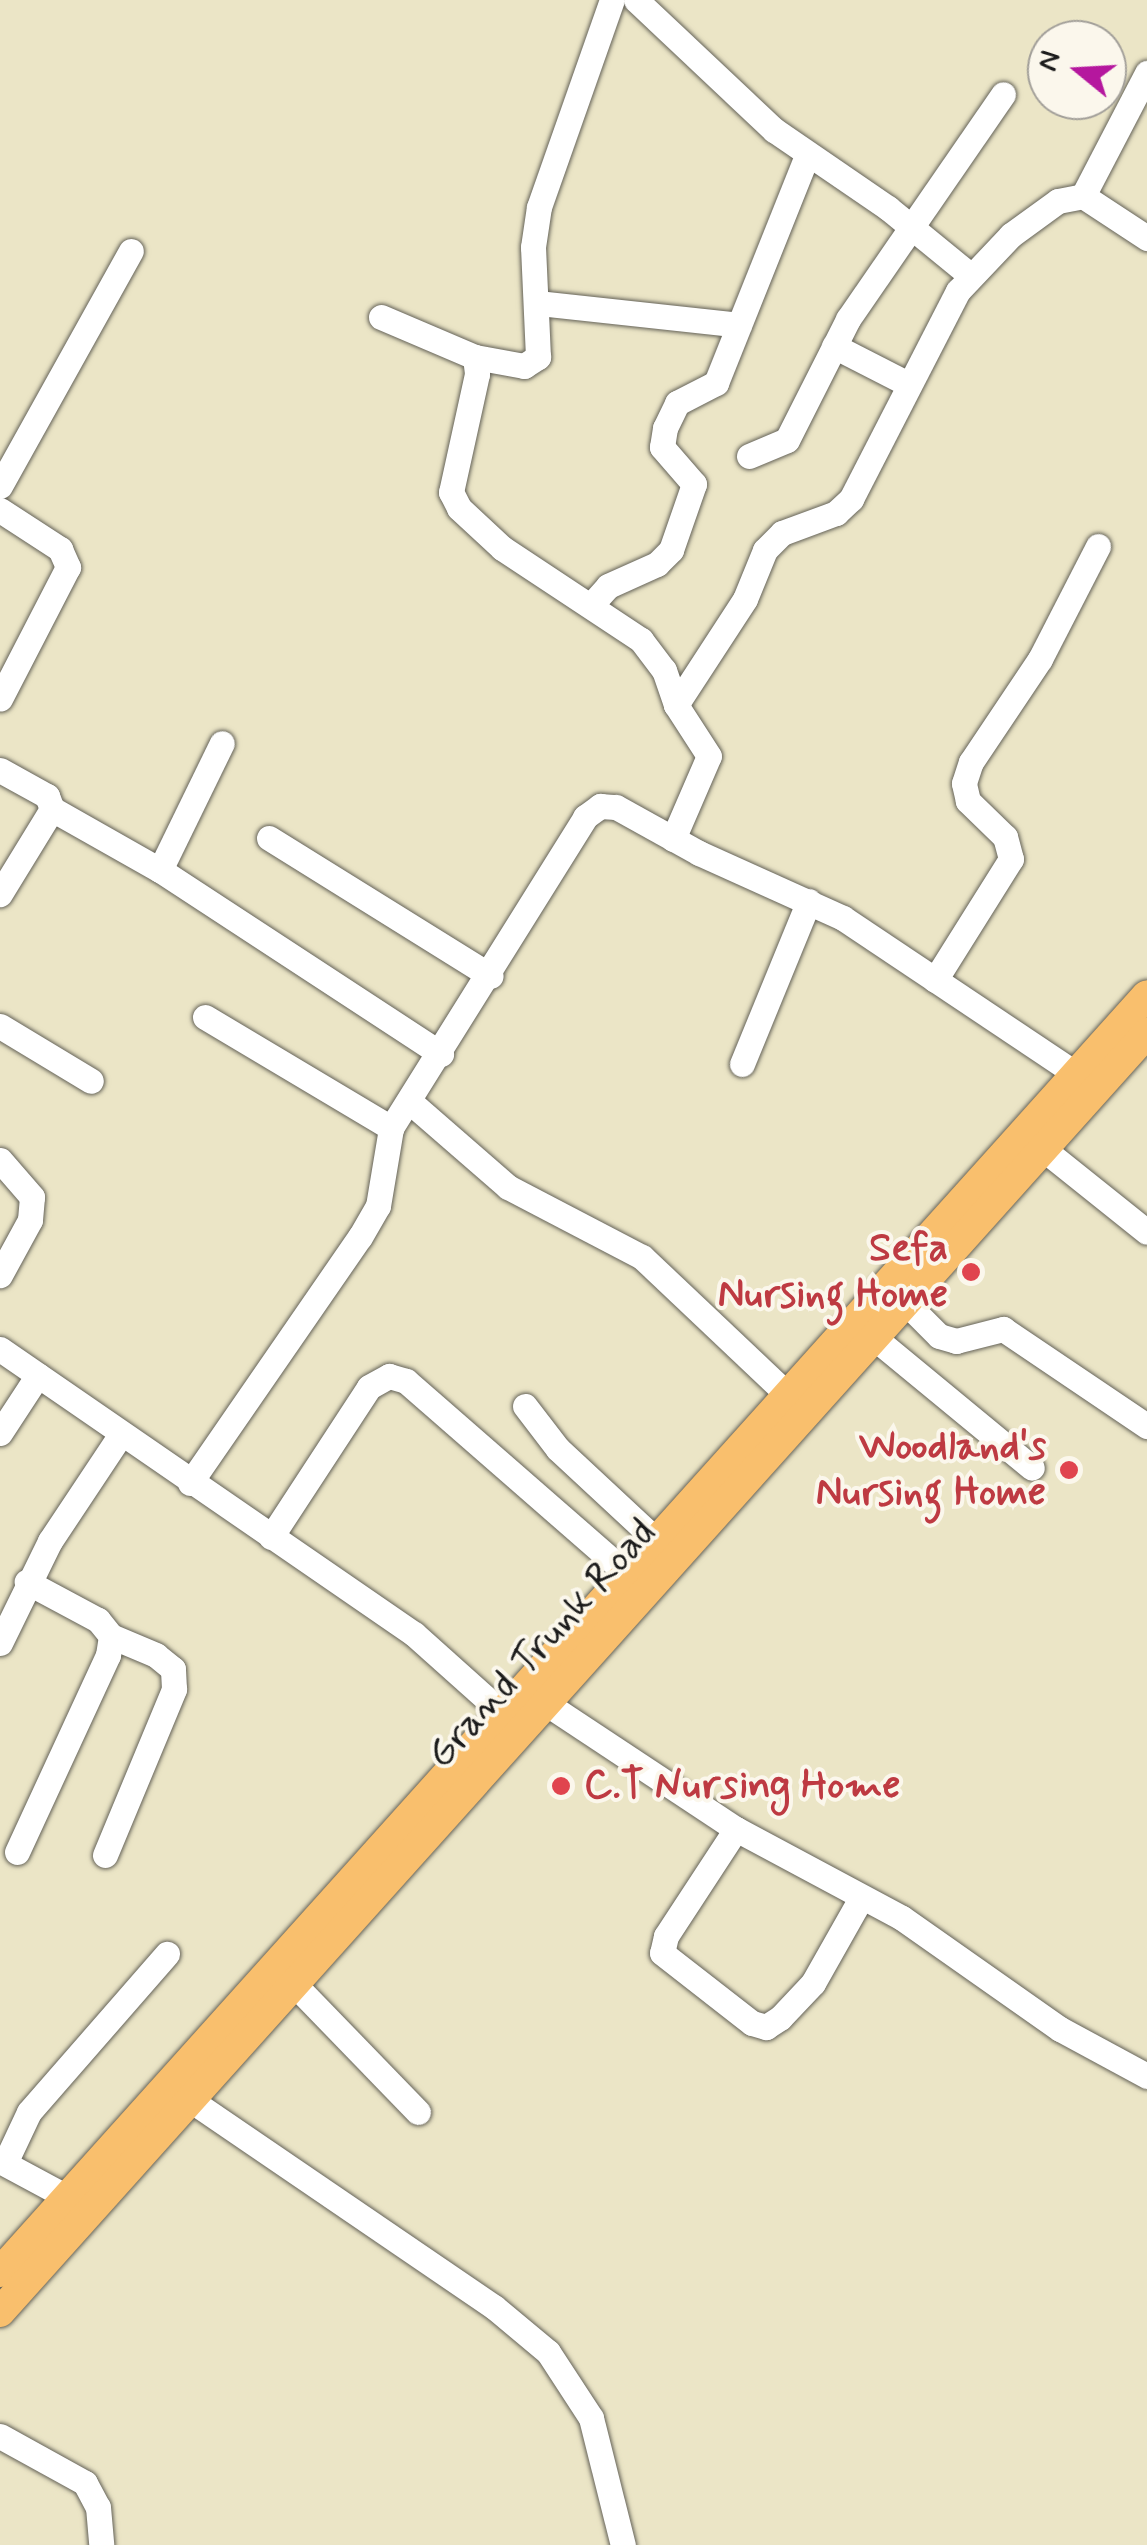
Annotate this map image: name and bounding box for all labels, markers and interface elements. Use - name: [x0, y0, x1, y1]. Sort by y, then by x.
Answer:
- north arrow: [1027, 20, 1127, 120]
- text: N: [1029, 47, 1070, 76]
- place label: Sefa Nursing Home: [711, 1225, 948, 1319]
- marker: Sefa Nursing Home: [958, 1259, 984, 1285]
- place label: Woodland's Nursing Home: [809, 1423, 1046, 1517]
- marker: Woodland's Nursing Home: [1056, 1457, 1082, 1483]
- street label: Grand Trunk Road: [417, 1509, 667, 1779]
- place label: C.T Nursing Home: [584, 1762, 891, 1810]
- marker: C.T Nursing Home: [548, 1773, 574, 1799]

